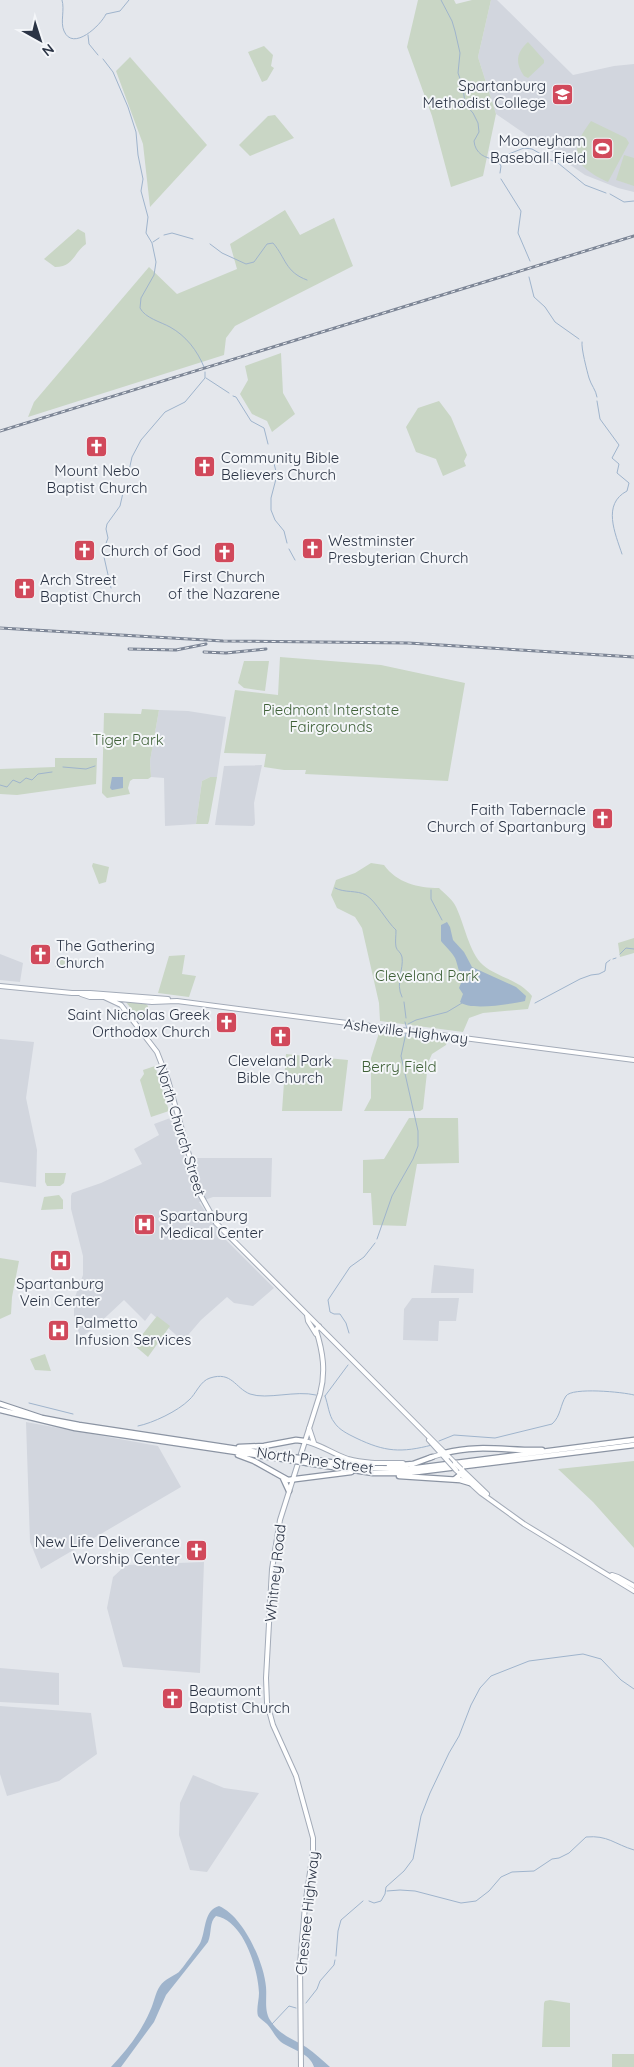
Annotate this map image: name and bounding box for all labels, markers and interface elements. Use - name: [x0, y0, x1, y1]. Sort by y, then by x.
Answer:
- north arrow: [15, 15, 65, 65]
- text: N: [39, 40, 58, 60]
- place label: Spartanburg Methodist College: [422, 76, 546, 112]
- school or university icon: Spartanburg Methodist College: [550, 82, 574, 106]
- place label: Mooneyham Baseball Field: [490, 131, 586, 167]
- sports icon: Mooneyham Baseball Field: [590, 137, 614, 161]
- church icon: Mount Nebo Baptist Church: [85, 435, 109, 459]
- place label: Community Bible Believers Church: [221, 448, 339, 484]
- church icon: Community Bible Believers Church: [193, 454, 217, 478]
- place label: Mount Nebo Baptist Church: [46, 461, 148, 497]
- place label: Westminster Presbyterian Church: [328, 531, 468, 567]
- church icon: Westminster Presbyterian Church: [300, 537, 324, 561]
- church icon: Church of God: [73, 538, 97, 562]
- place label: Church of God: [101, 541, 201, 560]
- church icon: First Church of the Nazarene: [212, 541, 236, 565]
- place label: First Church of the Nazarene: [168, 567, 280, 603]
- place label: Arch Street Baptist Church: [40, 570, 141, 606]
- church icon: Arch Street Baptist Church: [12, 576, 36, 600]
- park label: Piedmont Interstate Fairgrounds: [263, 700, 399, 736]
- park label: Tiger Park: [92, 730, 164, 749]
- place label: Faith Tabernacle Church of Spartanburg: [427, 800, 586, 836]
- church icon: Faith Tabernacle Church of Spartanburg: [590, 806, 614, 830]
- place label: The Gathering Church: [56, 936, 155, 972]
- church icon: The Gathering Church: [28, 942, 52, 966]
- park label: Cleveland Park: [375, 966, 479, 985]
- place label: Saint Nicholas Greek Orthodox Church: [67, 1005, 210, 1041]
- church icon: Saint Nicholas Greek Orthodox Church: [214, 1011, 238, 1035]
- street label: Asheville Highway: [343, 1014, 469, 1048]
- church icon: Cleveland Park Bible Church: [268, 1025, 292, 1049]
- place label: Cleveland Park Bible Church: [228, 1051, 332, 1087]
- park label: Berry Field: [362, 1057, 436, 1076]
- street label: North Church Street: [152, 1062, 210, 1198]
- place label: Spartanburg Medical Center: [160, 1206, 264, 1242]
- hospital icon: Spartanburg Medical Center: [132, 1212, 156, 1236]
- hospital icon: Spartanburg Vein Center: [48, 1248, 72, 1272]
- place label: Spartanburg Vein Center: [16, 1274, 104, 1310]
- place label: Palmetto Infusion Services: [75, 1313, 191, 1349]
- hospital icon: Palmetto Infusion Services: [47, 1319, 71, 1343]
- street label: North Pine Street: [255, 1442, 375, 1478]
- street label: Whitney Road: [260, 1523, 290, 1623]
- place label: New Life Deliverance Worship Center: [35, 1532, 180, 1568]
- church icon: New Life Deliverance Worship Center: [184, 1538, 208, 1562]
- place label: Beaumont Baptist Church: [189, 1681, 290, 1717]
- church icon: Beaumont Baptist Church: [161, 1687, 185, 1711]
- street label: Chesnee Highway: [291, 1850, 323, 1976]

